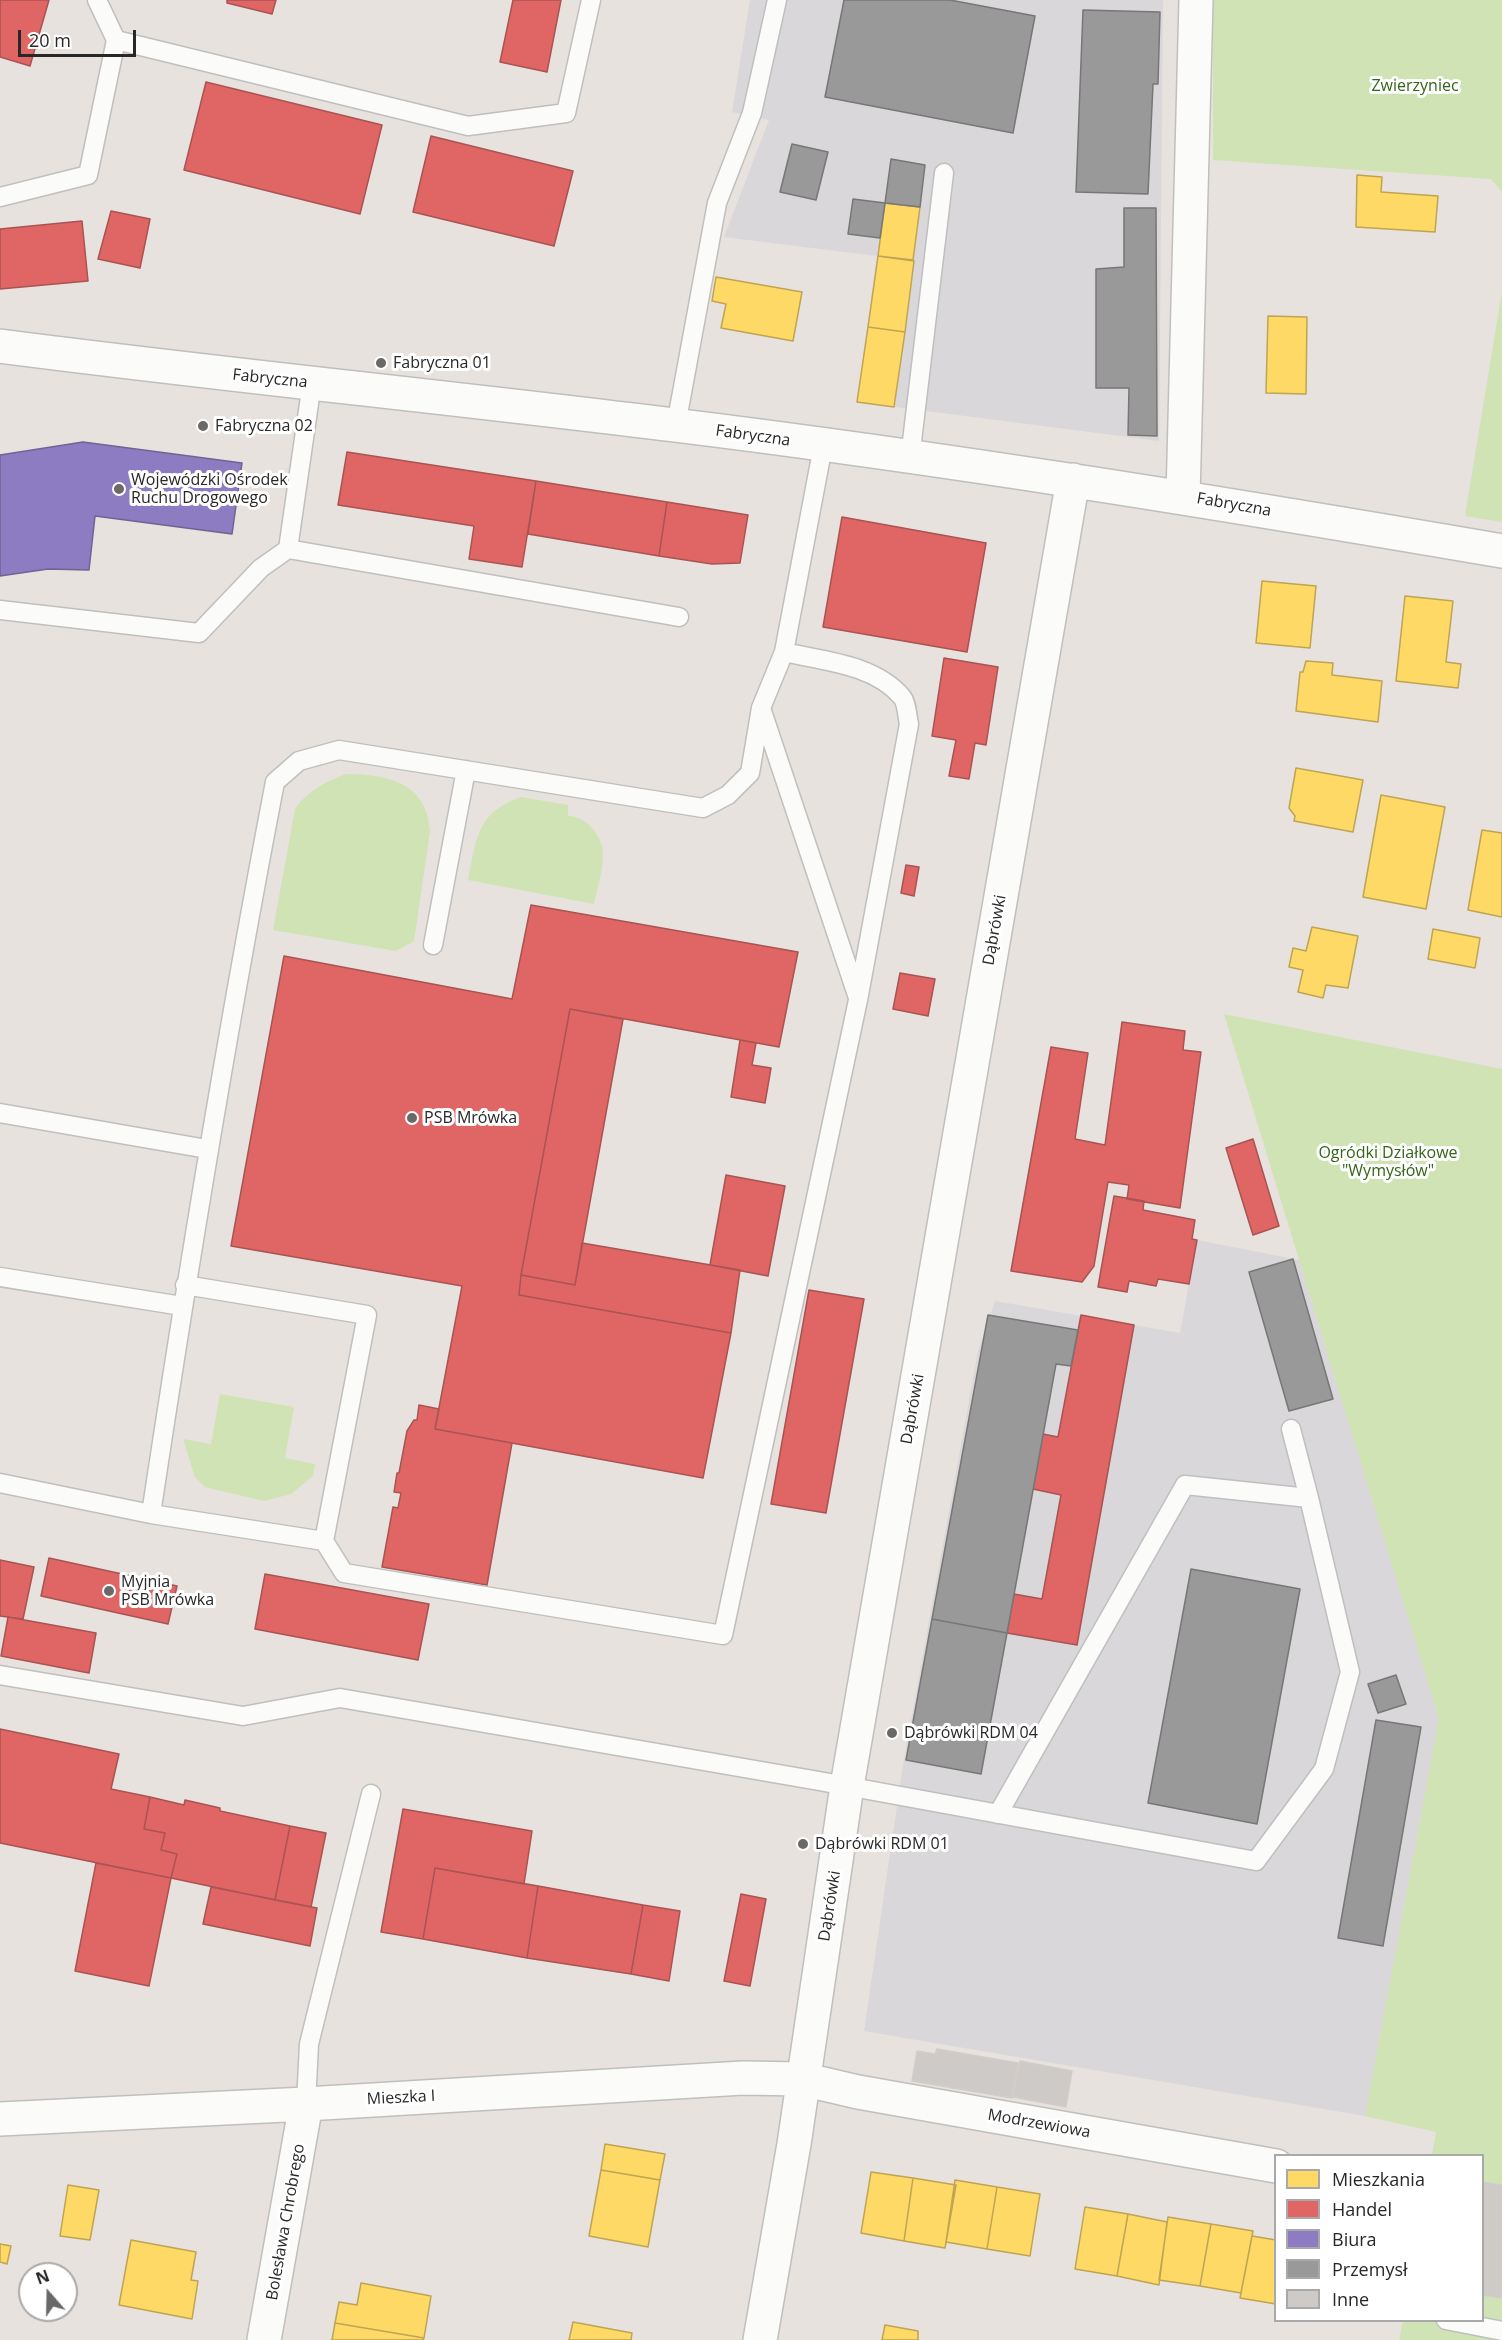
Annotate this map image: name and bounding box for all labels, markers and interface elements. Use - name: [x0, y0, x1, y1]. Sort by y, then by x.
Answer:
- scale bar: [21, 18, 140, 56]
- text: 20 m: [29, 28, 71, 52]
- park label: Zwierzyniec: [1371, 76, 1459, 96]
- place label: Fabryczna 01: [393, 353, 491, 373]
- marker: Fabryczna 01: [374, 356, 388, 370]
- street label: Fabryczna: [232, 366, 308, 392]
- place label: Fabryczna 02: [215, 416, 313, 436]
- marker: Fabryczna 02: [196, 419, 210, 433]
- street label: Fabryczna: [714, 421, 792, 451]
- place label: Wojewódzki Ośrodek Ruchu Drogowego: [131, 470, 288, 508]
- marker: Wojewódzki Ośrodek Ruchu Drogowego: [112, 482, 126, 496]
- street label: Fabryczna: [1195, 489, 1273, 521]
- street label: Dąbrówki: [979, 893, 1011, 967]
- place label: PSB Mrówka: [424, 1108, 517, 1128]
- marker: PSB Mrówka: [405, 1111, 419, 1125]
- park label: Ogródki Działkowe "Wymysłów": [1318, 1143, 1458, 1181]
- street label: Dąbrówki: [897, 1372, 929, 1446]
- place label: Myjnia PSB Mrówka: [121, 1572, 214, 1610]
- marker: Myjnia PSB Mrówka: [102, 1584, 116, 1598]
- place label: Dąbrówki RDM 04: [904, 1723, 1038, 1743]
- marker: Dąbrówki RDM 04: [885, 1726, 899, 1740]
- place label: Dąbrówki RDM 01: [815, 1834, 949, 1854]
- marker: Dąbrówki RDM 01: [796, 1837, 810, 1851]
- street label: Dąbrówki: [815, 1869, 845, 1943]
- street label: Mieszka I: [366, 2087, 436, 2109]
- street label: Modrzewiowa: [986, 2106, 1092, 2142]
- street label: Bolesława Chrobrego: [263, 2142, 309, 2302]
- legend: [1274, 2154, 1484, 2322]
- text: Mieszkania: [1332, 2167, 1425, 2191]
- text: Handel: [1332, 2197, 1392, 2221]
- text: Biura: [1332, 2227, 1377, 2251]
- text: Przemysł: [1332, 2257, 1408, 2281]
- north arrow: [18, 2262, 78, 2322]
- text: N: [33, 2264, 52, 2290]
- text: Inne: [1332, 2287, 1369, 2311]

